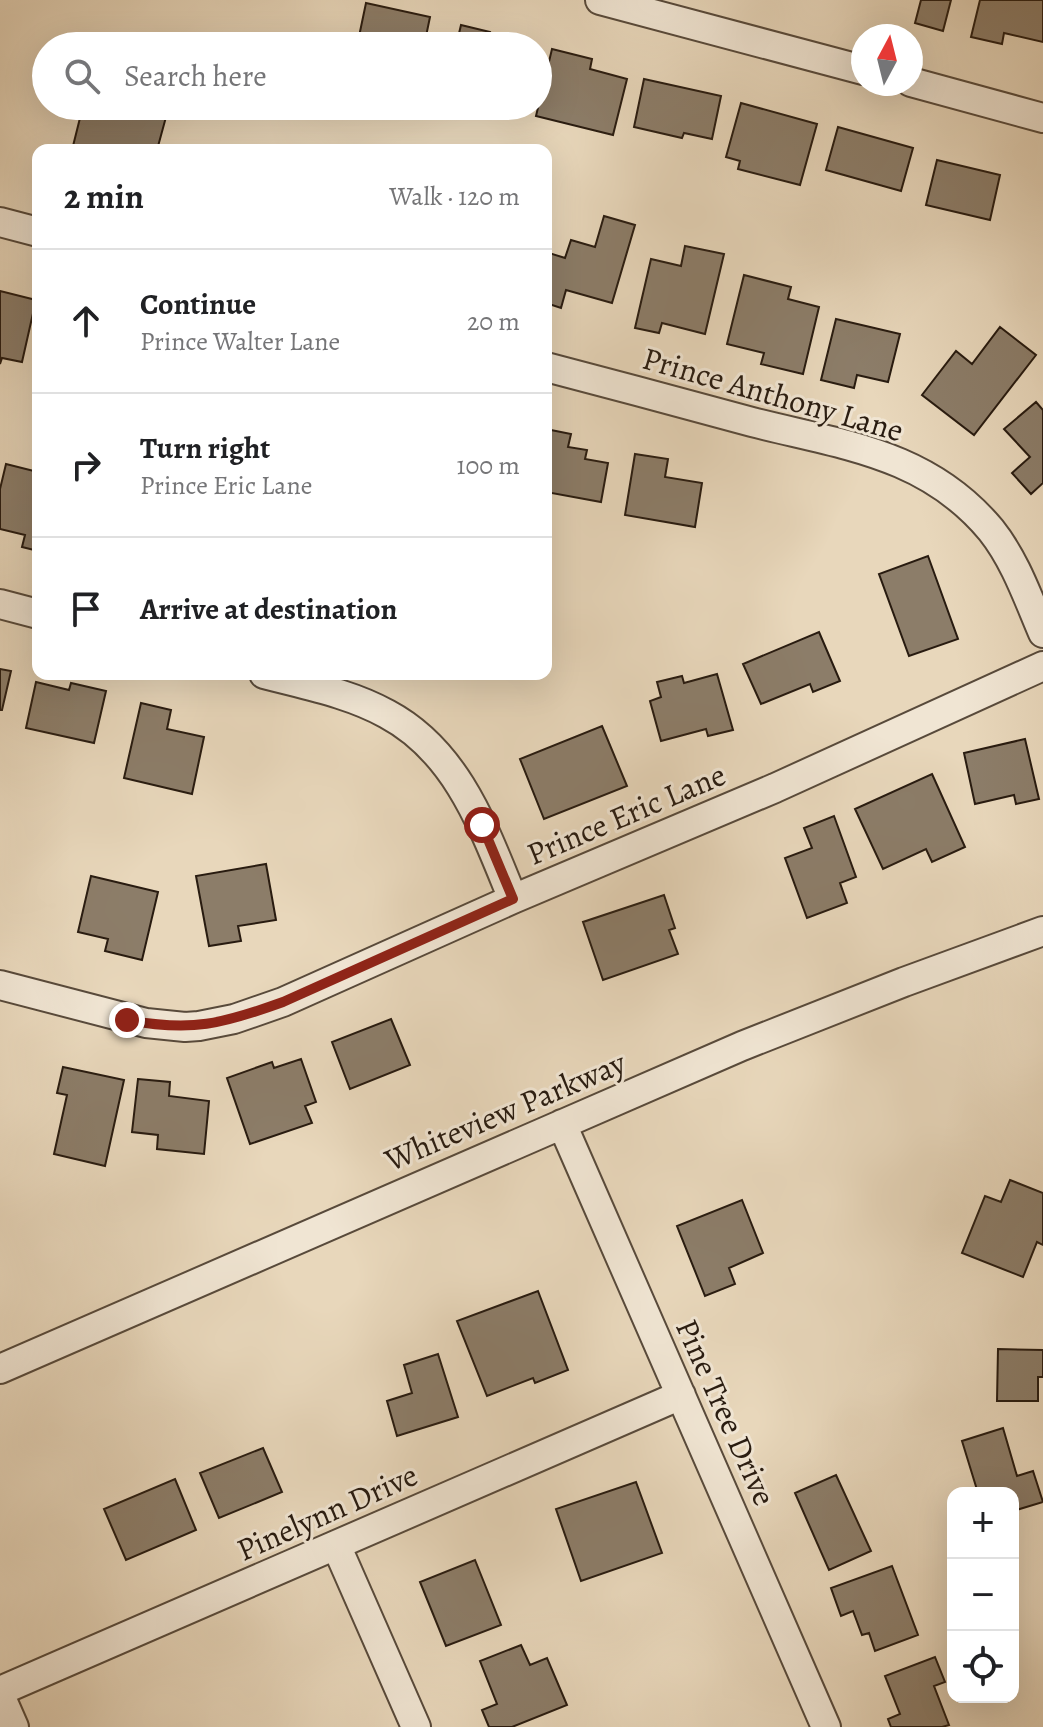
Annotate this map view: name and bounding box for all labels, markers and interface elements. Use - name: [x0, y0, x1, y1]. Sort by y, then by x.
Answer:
- north arrow: [851, 24, 923, 96]
- search box: [32, 32, 552, 120]
- icon: search: [60, 54, 104, 98]
- text: Search here: [124, 56, 267, 96]
- text: 2 min: [64, 173, 144, 220]
- text: Walk · 120 m: [389, 179, 520, 214]
- text: Continue: [140, 284, 256, 324]
- icon: ahead: [64, 299, 108, 343]
- text: 20 m: [467, 304, 520, 339]
- text: Prince Walter Lane: [140, 324, 340, 359]
- street label: Prince Anthony Lane: [637, 336, 909, 452]
- text: Turn right: [140, 428, 270, 468]
- icon: right: [64, 443, 108, 487]
- text: 100 m: [457, 448, 520, 483]
- text: Prince Eric Lane: [140, 468, 312, 503]
- icon: arrive: [64, 587, 108, 631]
- text: Arrive at destination: [140, 589, 397, 629]
- street label: Prince Eric Lane: [520, 752, 732, 876]
- route start: [464, 807, 500, 843]
- route end: [109, 1002, 145, 1038]
- street label: Whiteview Parkway: [377, 1040, 633, 1182]
- street label: Pine Tree Drive: [665, 1312, 787, 1512]
- street label: Pinelynn Drive: [230, 1453, 424, 1571]
- map controls: [947, 1487, 1019, 1703]
- button: +: [947, 1487, 1019, 1559]
- button: −: [947, 1559, 1019, 1631]
- button: locate: [947, 1631, 1019, 1703]

